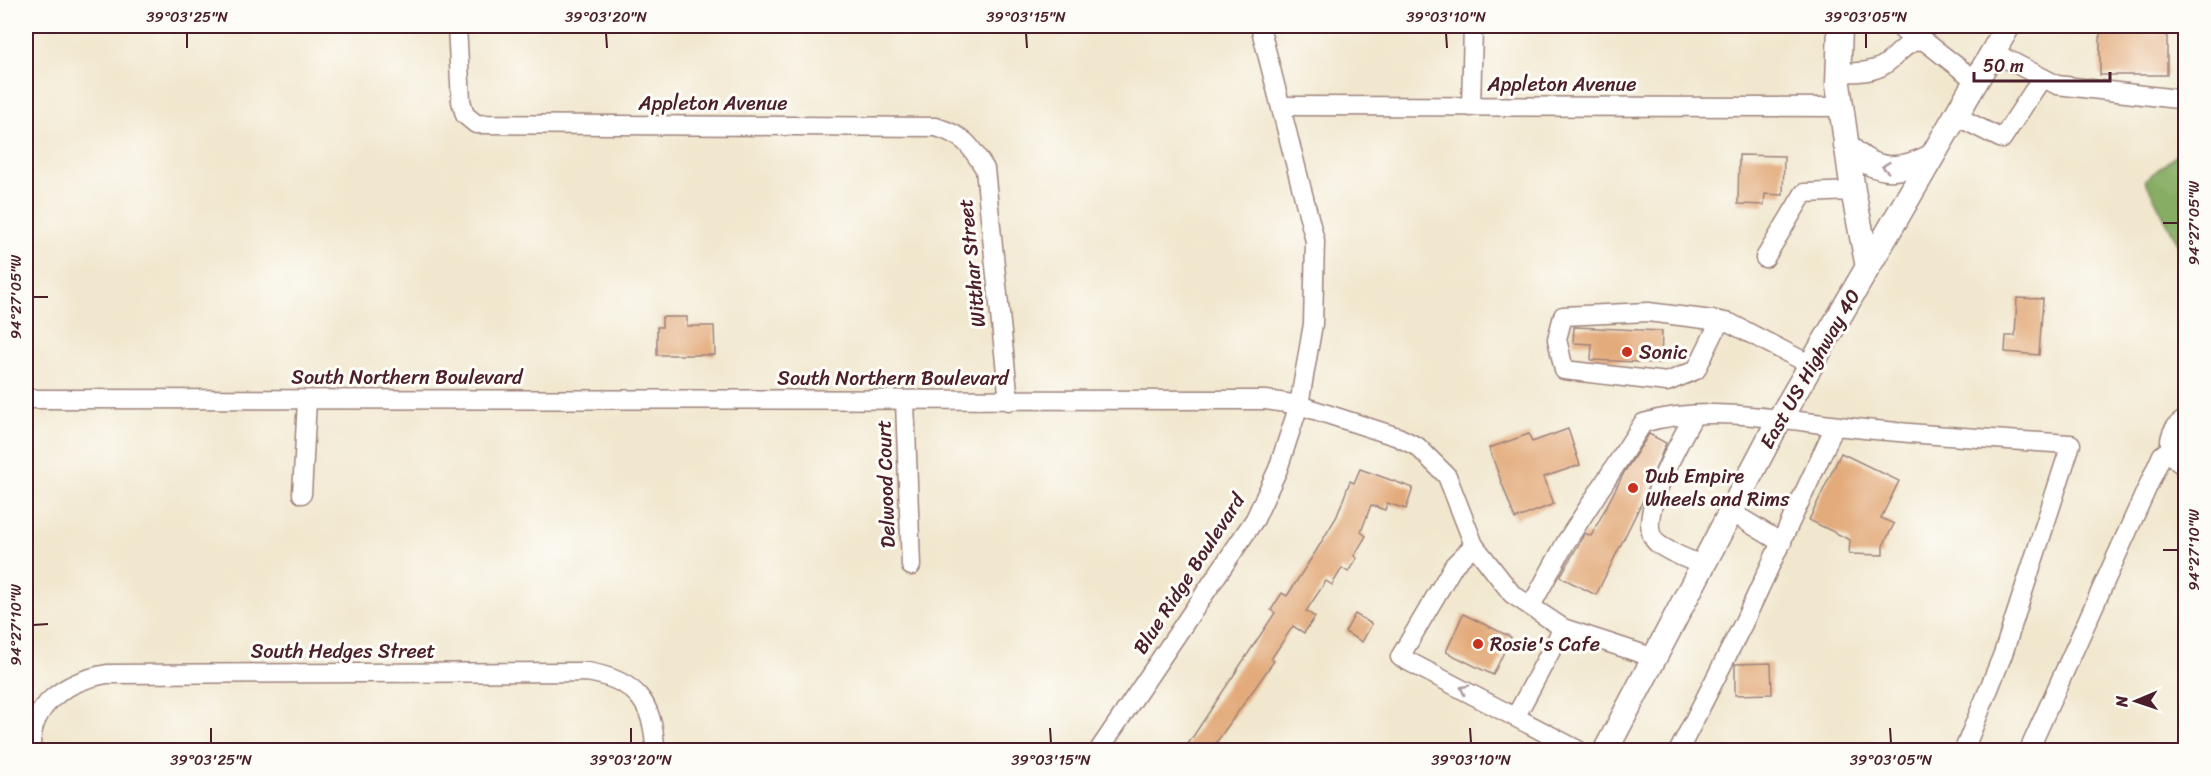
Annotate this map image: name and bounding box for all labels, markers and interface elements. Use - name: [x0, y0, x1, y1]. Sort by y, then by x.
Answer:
- text: 39°03'25"N: [146, 4, 228, 30]
- text: 39°03'20"N: [565, 4, 648, 30]
- text: 39°03'15"N: [986, 4, 1066, 30]
- text: 39°03'10"N: [1406, 4, 1486, 30]
- text: 39°03'05"N: [1825, 4, 1908, 30]
- scale bar: [1974, 45, 2110, 83]
- text: 50 m: [1983, 50, 2024, 82]
- street label: Appleton Avenue: [1487, 67, 1636, 102]
- street label: Appleton Avenue: [638, 86, 787, 121]
- one-way arrow: [1881, 161, 1890, 174]
- text: 94°27'05"W: [2181, 180, 2207, 265]
- street label: Witthar Street: [948, 197, 996, 329]
- text: 94°27'05"W: [3, 254, 29, 339]
- street label: East US Highway 40: [1750, 282, 1870, 456]
- place label: Sonic: [1639, 335, 1688, 370]
- marker: Sonic: [1620, 345, 1634, 359]
- street label: South Northern Boulevard: [291, 360, 524, 395]
- street label: South Northern Boulevard: [777, 361, 1010, 396]
- street label: Delwood Court: [866, 419, 906, 549]
- place label: Dub Empire Wheels and Rims: [1645, 459, 1790, 517]
- marker: Dub Empire Wheels and Rims: [1626, 481, 1640, 495]
- street label: Blue Ridge Boulevard: [1124, 485, 1255, 662]
- text: 94°27'10"W: [2181, 509, 2207, 591]
- text: 94°27'10"W: [3, 584, 29, 666]
- place label: Rosie's Cafe: [1490, 627, 1600, 662]
- street label: South Hedges Street: [251, 634, 435, 669]
- marker: Rosie's Cafe: [1471, 637, 1485, 651]
- north arrow: [2106, 671, 2166, 731]
- one-way arrow: [1460, 685, 1470, 696]
- text: N: [2107, 695, 2136, 709]
- text: 39°03'25"N: [170, 747, 252, 773]
- text: 39°03'20"N: [590, 747, 673, 773]
- text: 39°03'15"N: [1011, 747, 1091, 773]
- text: 39°03'10"N: [1431, 747, 1511, 773]
- text: 39°03'05"N: [1850, 747, 1933, 773]

